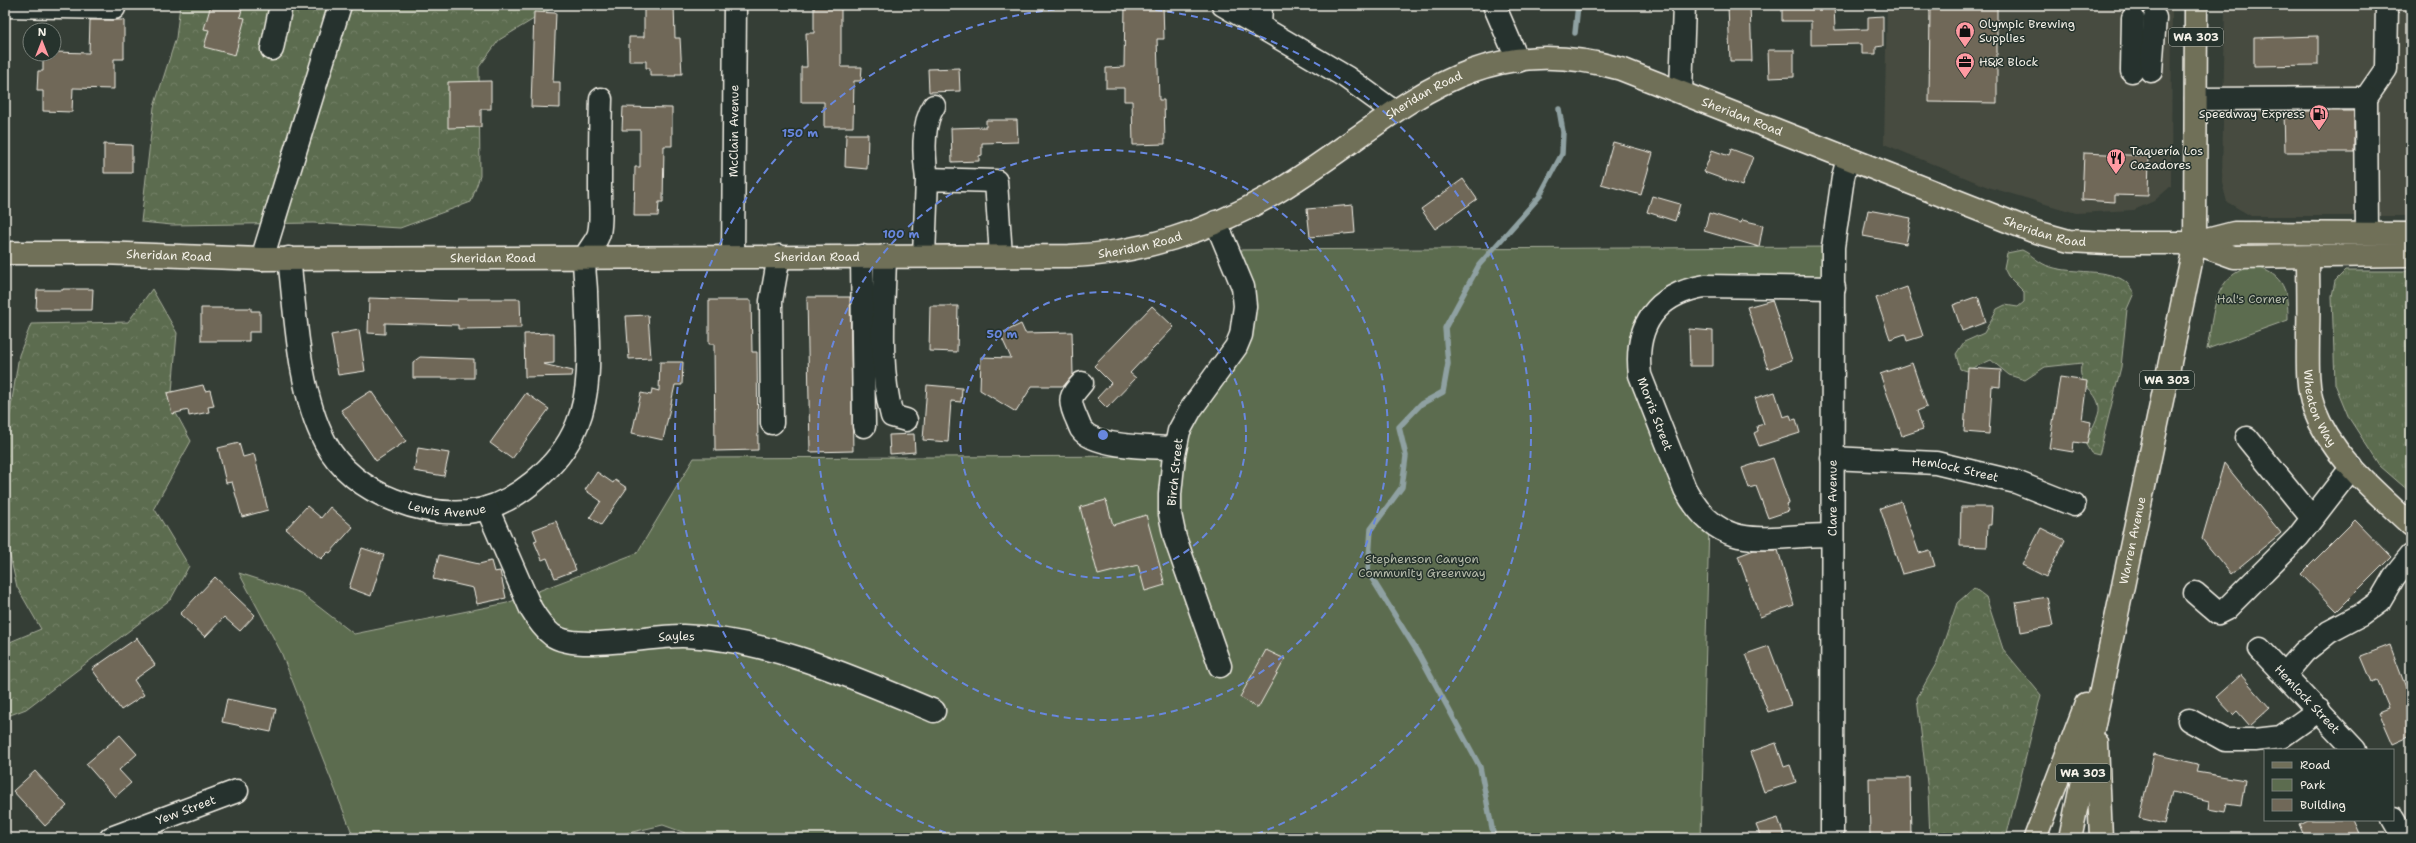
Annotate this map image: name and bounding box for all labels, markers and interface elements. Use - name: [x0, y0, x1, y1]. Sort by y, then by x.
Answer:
- place label: Olympic Brewing Supplies: [1979, 16, 2075, 46]
- shop icon: Olympic Brewing Supplies: [1954, 20, 1976, 48]
- north arrow: [22, 22, 62, 62]
- text: N: [38, 25, 47, 40]
- road number: WA 303: [2169, 28, 2223, 46]
- office icon: H&R Block: [1954, 51, 1976, 79]
- place label: H&R Block: [1979, 54, 2038, 70]
- street label: Sheridan Road: [1382, 67, 1465, 123]
- street label: McClain Avenue: [726, 84, 742, 177]
- street label: Sheridan Road: [1699, 94, 1785, 140]
- fuel station icon: Speedway Express: [2308, 103, 2330, 131]
- place label: Speedway Express: [2199, 106, 2305, 122]
- text: 150 m: [782, 125, 818, 141]
- place label: Taquería Los Cazadores: [2130, 143, 2203, 173]
- restaurant icon: Taquería Los Cazadores: [2105, 147, 2127, 175]
- street label: Sheridan Road: [2001, 212, 2087, 250]
- text: 100 m: [883, 226, 920, 242]
- street label: Sheridan Road: [1097, 228, 1184, 262]
- street label: Sheridan Road: [126, 246, 212, 265]
- street label: Sheridan Road: [774, 249, 860, 265]
- street label: Sheridan Road: [450, 250, 536, 266]
- park label: Hal's Corner: [2217, 291, 2288, 307]
- text: 50 m: [987, 326, 1018, 342]
- street label: Wheaton Way: [2300, 369, 2340, 450]
- road number: WA 303: [2140, 371, 2194, 389]
- street label: Morris Street: [1634, 375, 1676, 453]
- centre of rings: [1096, 428, 1110, 442]
- street label: Birch Street: [1163, 437, 1187, 507]
- street label: Hemlock Street: [1911, 454, 2000, 486]
- street label: Clare Avenue: [1825, 460, 1841, 536]
- street label: Warren Avenue: [2116, 495, 2150, 586]
- street label: Lewis Avenue: [406, 497, 488, 520]
- park label: Stephenson Canyon Community Greenway: [1358, 551, 1486, 581]
- street label: Sayles: [658, 628, 695, 645]
- street label: Hemlock Street: [2271, 662, 2343, 737]
- legend: [2264, 749, 2394, 821]
- text: Road: [2300, 757, 2331, 773]
- road number: WA 303: [2056, 764, 2110, 782]
- text: Park: [2300, 777, 2326, 793]
- street label: Yew Street: [154, 792, 218, 828]
- text: Building: [2300, 797, 2346, 813]

